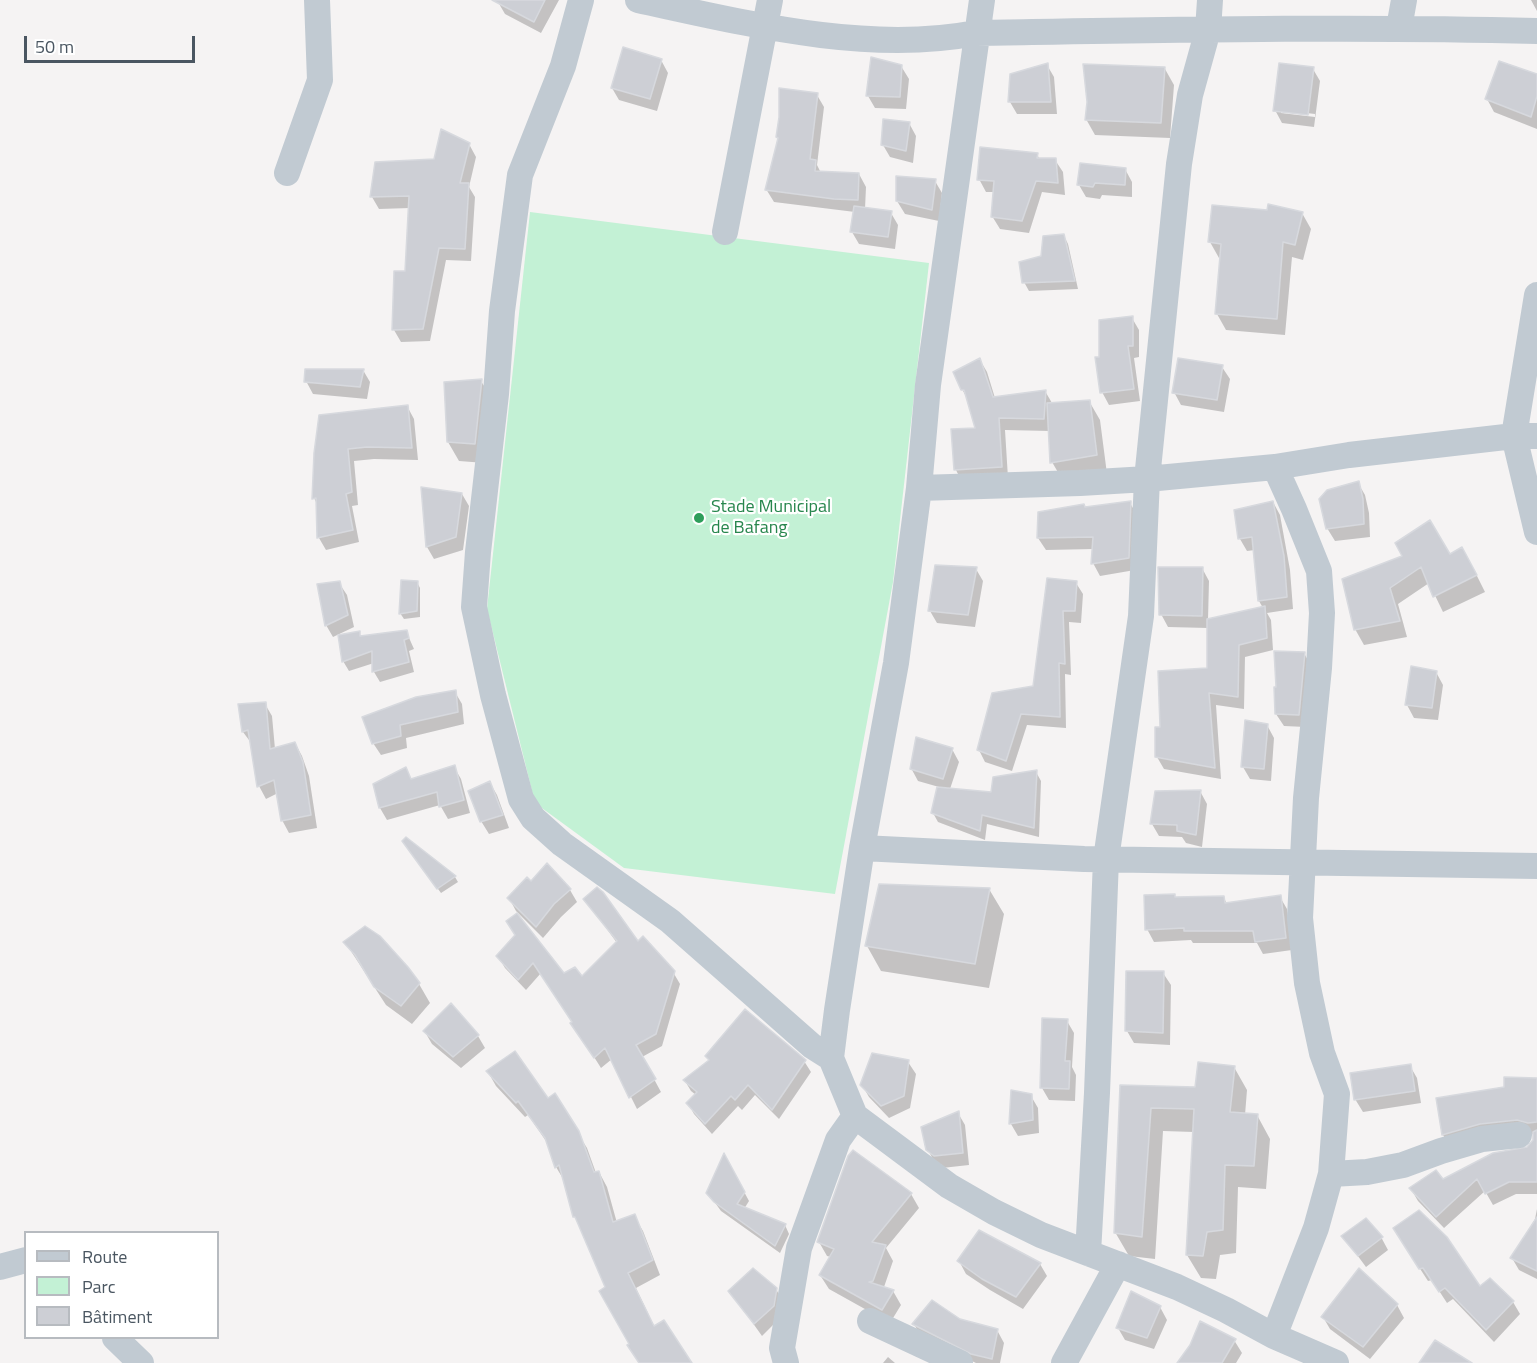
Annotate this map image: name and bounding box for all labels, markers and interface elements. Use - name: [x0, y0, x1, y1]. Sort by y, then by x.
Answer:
- scale bar: [27, 24, 198, 62]
- text: 50 m: [35, 33, 74, 60]
- place label: Stade Municipal de Bafang: [711, 497, 831, 540]
- marker: Stade Municipal de Bafang: [692, 511, 706, 525]
- legend: [24, 1231, 219, 1339]
- text: Route: [82, 1243, 127, 1270]
- text: Parc: [82, 1273, 116, 1300]
- text: Bâtiment: [82, 1303, 152, 1330]

